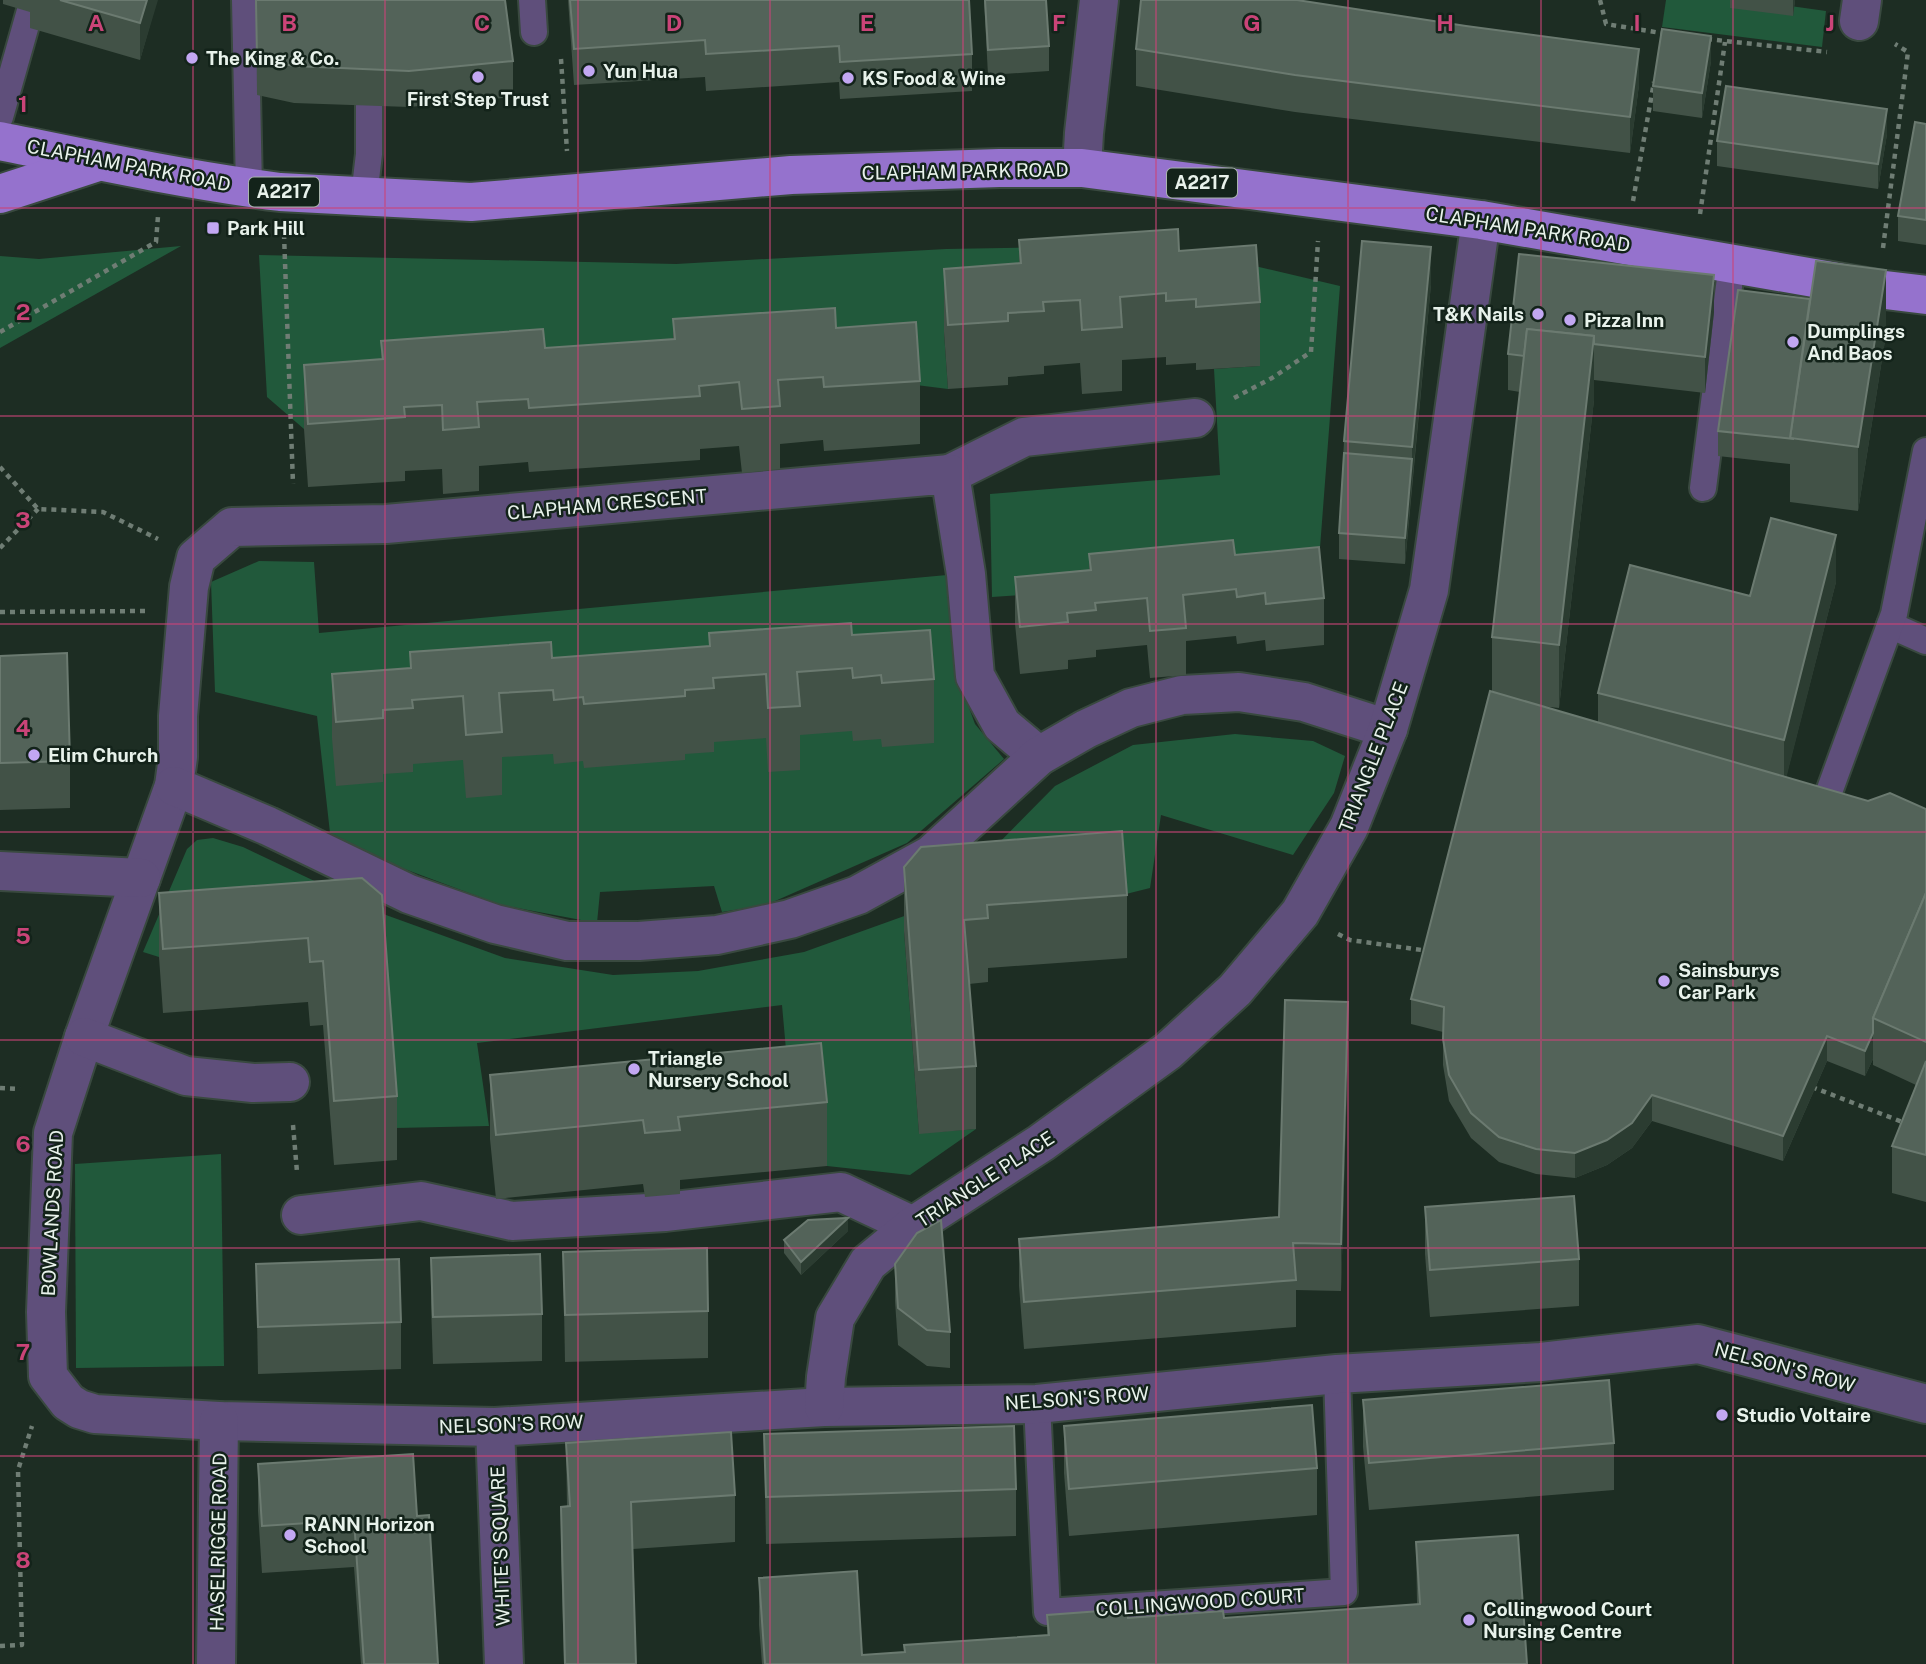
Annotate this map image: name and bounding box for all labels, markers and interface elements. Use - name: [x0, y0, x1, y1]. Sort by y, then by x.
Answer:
- text: A: [88, 9, 105, 36]
- text: B: [281, 9, 297, 36]
- text: C: [474, 9, 490, 36]
- text: D: [666, 9, 682, 36]
- text: E: [860, 9, 874, 36]
- text: F: [1052, 9, 1066, 36]
- text: G: [1243, 9, 1261, 36]
- text: H: [1436, 9, 1454, 36]
- text: I: [1633, 9, 1641, 36]
- text: J: [1825, 9, 1835, 36]
- place label: The King & Co.: [206, 47, 339, 69]
- marker: The King & Co.: [184, 50, 200, 66]
- place label: Yun Hua: [603, 60, 678, 82]
- marker: Yun Hua: [581, 63, 597, 79]
- place label: KS Food & Wine: [862, 67, 1006, 89]
- marker: First Step Trust: [470, 69, 486, 85]
- marker: KS Food & Wine: [840, 70, 856, 86]
- place label: First Step Trust: [407, 88, 549, 110]
- text: 1: [18, 90, 28, 117]
- street label: CLAPHAM PARK ROAD: [25, 134, 233, 196]
- street label: CLAPHAM PARK ROAD: [861, 158, 1069, 184]
- road number: A2217: [1167, 168, 1237, 198]
- road number: A2217: [249, 177, 319, 206]
- street label: CLAPHAM PARK ROAD: [1424, 202, 1632, 256]
- place label: Park Hill: [227, 217, 305, 239]
- marker: Park Hill: [205, 220, 221, 236]
- text: 2: [16, 298, 30, 325]
- place label: T&K Nails: [1433, 303, 1524, 325]
- marker: T&K Nails: [1530, 306, 1546, 322]
- place label: Pizza Inn: [1584, 309, 1664, 331]
- marker: Pizza Inn: [1562, 312, 1578, 328]
- place label: Dumplings And Baos: [1807, 320, 1905, 364]
- marker: Dumplings And Baos: [1785, 334, 1801, 350]
- street label: CLAPHAM CRESCENT: [506, 484, 708, 524]
- text: 3: [15, 506, 31, 533]
- street label: TRIANGLE PLACE: [1334, 679, 1412, 835]
- text: 4: [15, 714, 31, 741]
- place label: Elim Church: [48, 744, 158, 766]
- marker: Elim Church: [26, 747, 42, 763]
- text: 5: [15, 922, 31, 949]
- place label: Sainsburys Car Park: [1678, 959, 1779, 1003]
- marker: Sainsburys Car Park: [1656, 973, 1672, 989]
- place label: Triangle Nursery School: [648, 1047, 789, 1091]
- marker: Triangle Nursery School: [626, 1061, 642, 1077]
- street label: TRIANGLE PLACE: [912, 1126, 1058, 1232]
- street label: BOWLANDS ROAD: [37, 1129, 67, 1297]
- text: 6: [15, 1130, 31, 1157]
- text: 7: [16, 1338, 30, 1365]
- street label: NELSON'S ROW: [1712, 1338, 1858, 1396]
- street label: NELSON'S ROW: [1004, 1382, 1150, 1414]
- place label: Studio Voltaire: [1736, 1404, 1871, 1426]
- marker: Studio Voltaire: [1714, 1407, 1730, 1423]
- street label: NELSON'S ROW: [438, 1410, 584, 1438]
- street label: HASELRIGGE ROAD: [205, 1453, 231, 1631]
- street label: WHITE'S SQUARE: [486, 1465, 514, 1627]
- place label: RANN Horizon School: [304, 1513, 435, 1557]
- marker: RANN Horizon School: [282, 1527, 298, 1543]
- text: 8: [15, 1546, 31, 1573]
- street label: COLLINGWOOD COURT: [1095, 1584, 1305, 1620]
- place label: Collingwood Court Nursing Centre: [1483, 1598, 1652, 1642]
- marker: Collingwood Court Nursing Centre: [1461, 1612, 1477, 1628]

